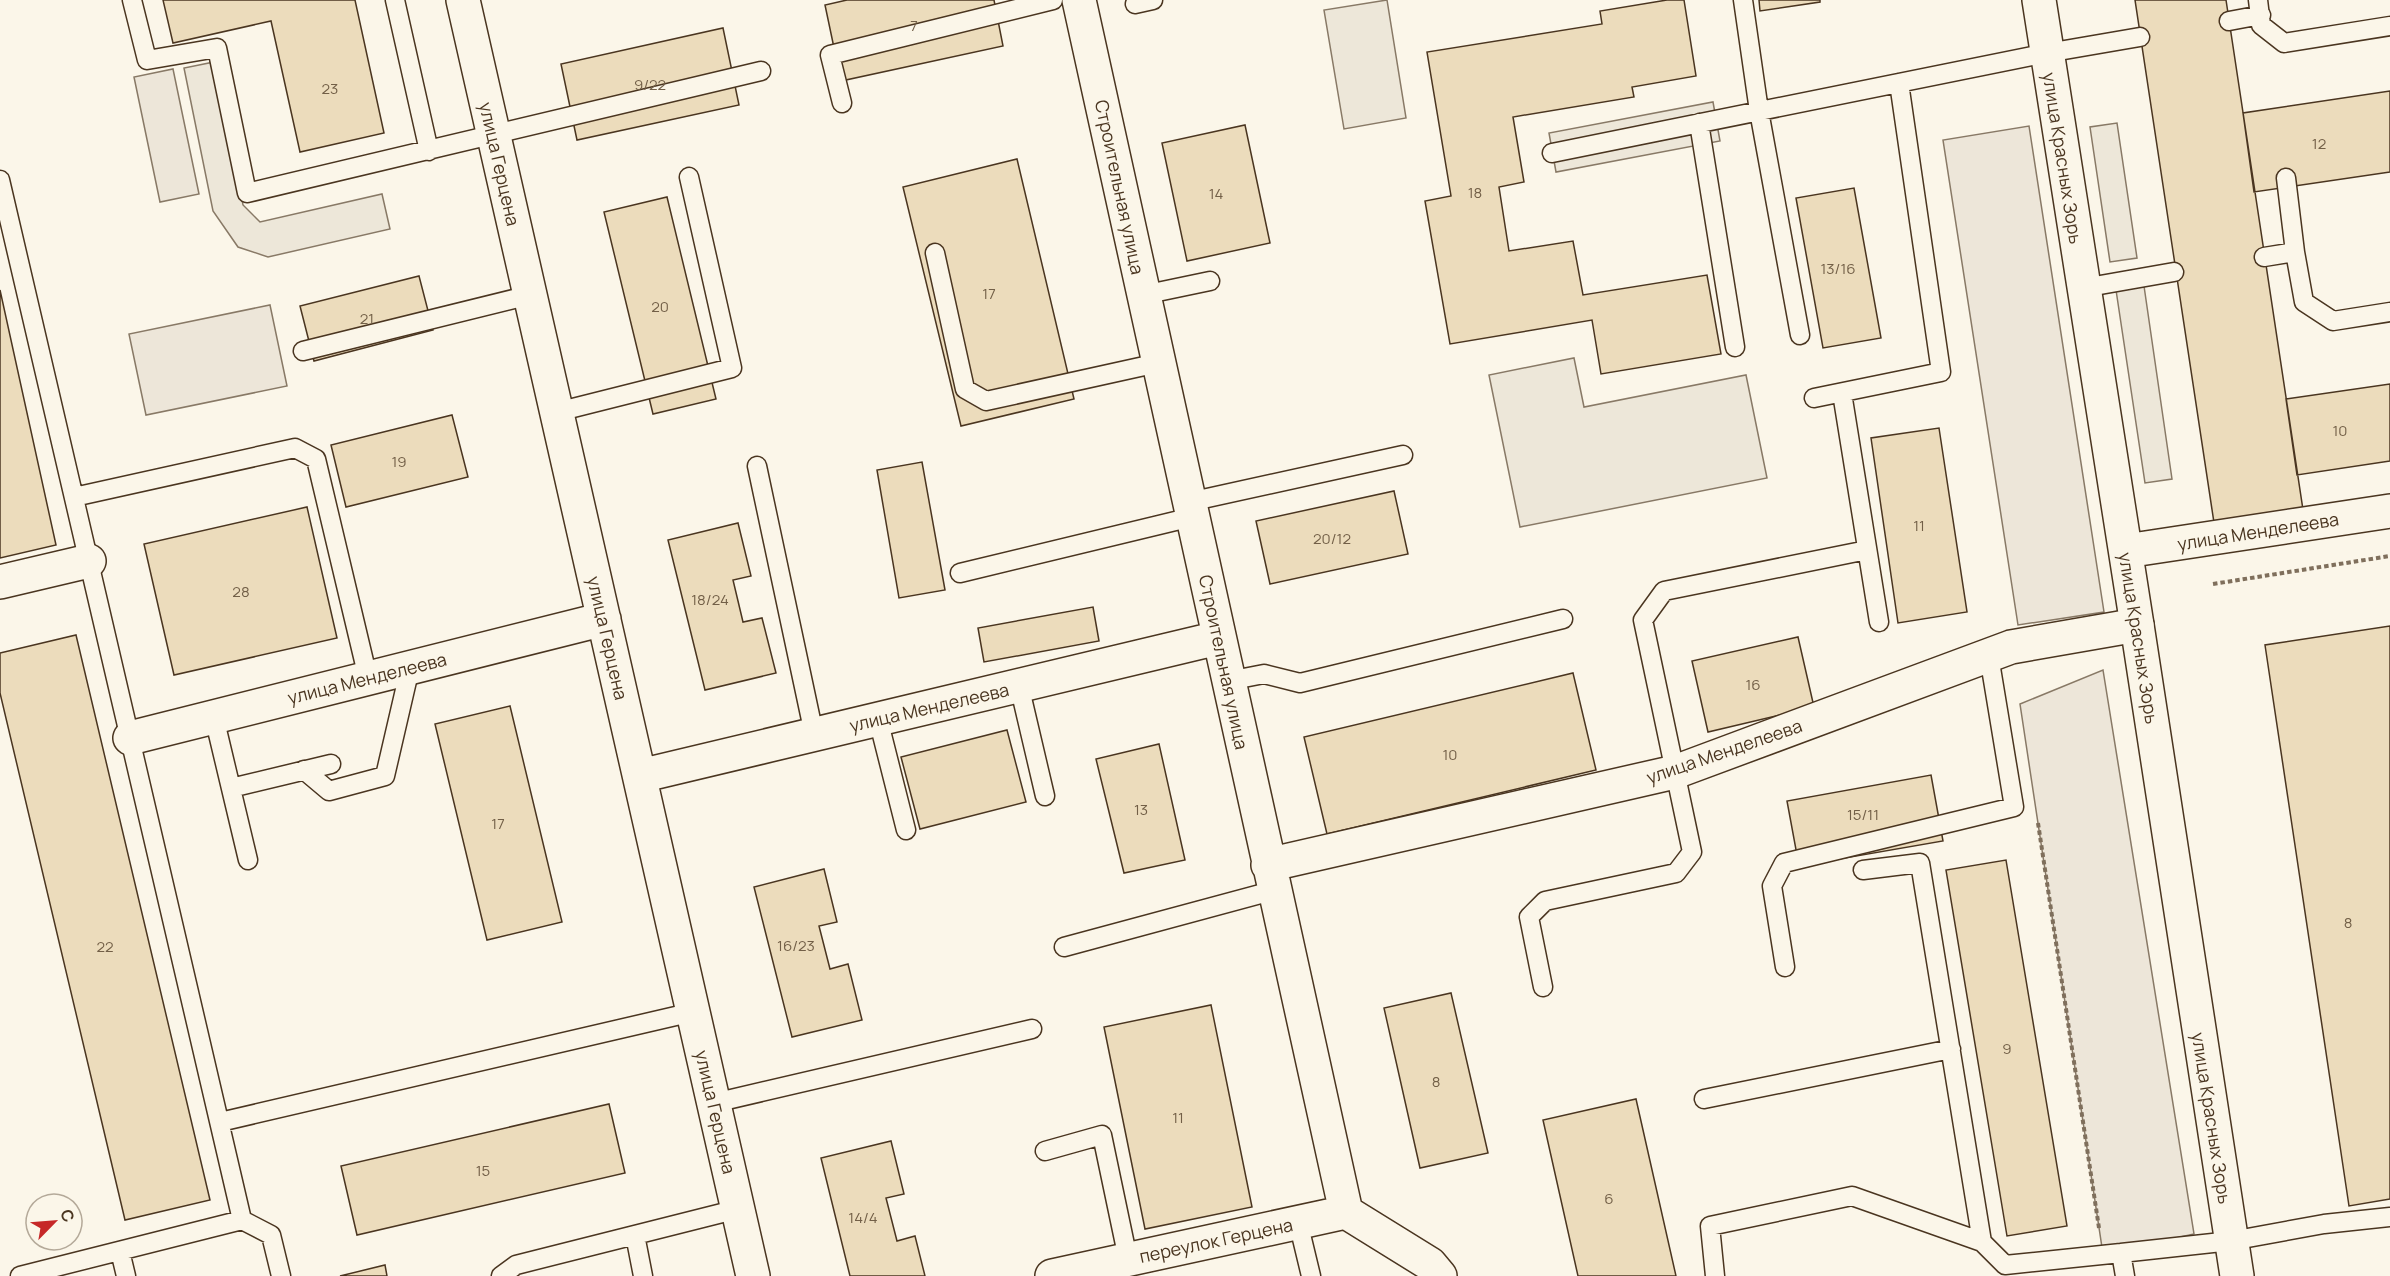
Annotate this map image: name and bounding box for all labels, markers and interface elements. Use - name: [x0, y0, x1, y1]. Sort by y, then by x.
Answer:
- house number: 7: [910, 15, 918, 36]
- street label: улица Красных Зорь: [2038, 71, 2088, 245]
- house number: 9/22: [634, 74, 666, 95]
- house number: 23: [322, 78, 338, 99]
- street label: Строительная улица: [1090, 97, 1150, 277]
- street label: улица Герцена: [474, 100, 526, 228]
- house number: 12: [2312, 133, 2326, 154]
- house number: 18: [1468, 182, 1482, 203]
- house number: 14: [1209, 183, 1223, 204]
- house number: 13/16: [1820, 258, 1856, 279]
- house number: 17: [982, 283, 996, 304]
- house number: 20: [651, 296, 669, 317]
- house number: 21: [360, 308, 374, 329]
- house number: 10: [2333, 420, 2348, 441]
- house number: 19: [391, 451, 407, 472]
- street label: улица Менделеева: [2176, 506, 2340, 556]
- house number: 11: [1913, 515, 1925, 536]
- house number: 20/12: [1313, 528, 1351, 549]
- street label: улица Красных Зорь: [2114, 551, 2164, 725]
- street label: Строительная улица: [1194, 572, 1254, 752]
- street label: улица Герцена: [582, 574, 634, 702]
- house number: 28: [232, 581, 250, 602]
- house number: 18/24: [691, 589, 729, 610]
- street label: улица Менделеева: [285, 647, 449, 709]
- house number: 16: [1745, 674, 1761, 695]
- street label: улица Менделеева: [847, 677, 1011, 737]
- street label: улица Менделеева: [1643, 713, 1805, 789]
- house number: 10: [1443, 744, 1458, 765]
- house number: 13: [1134, 799, 1148, 820]
- house number: 15/11: [1847, 804, 1879, 825]
- house number: 17: [491, 813, 505, 834]
- house number: 8: [2344, 912, 2352, 933]
- house number: 16/23: [777, 935, 815, 956]
- house number: 22: [96, 936, 114, 957]
- street label: улица Красных Зорь: [2187, 1031, 2237, 1205]
- house number: 9: [2002, 1038, 2012, 1059]
- street label: улица Герцена: [690, 1048, 742, 1176]
- house number: 8: [1432, 1071, 1440, 1092]
- house number: 11: [1172, 1107, 1184, 1128]
- house number: 15: [476, 1160, 490, 1181]
- house number: 6: [1604, 1188, 1614, 1209]
- north arrow: [24, 1192, 84, 1252]
- text: С: [55, 1206, 80, 1226]
- house number: 14/4: [848, 1207, 878, 1228]
- street label: переулок Герцена: [1137, 1212, 1295, 1268]

